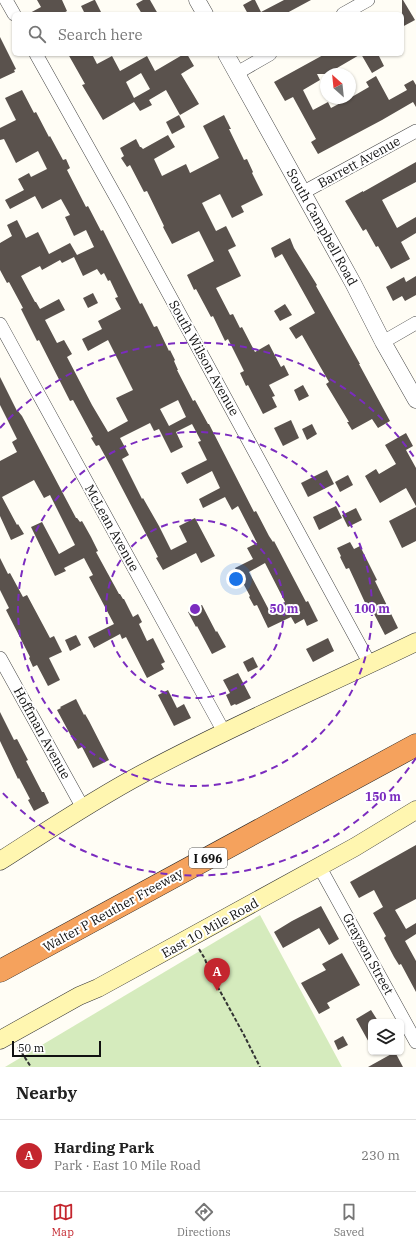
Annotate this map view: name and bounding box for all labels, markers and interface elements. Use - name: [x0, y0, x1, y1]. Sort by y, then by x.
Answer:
- search box: [12, 12, 404, 56]
- icon: search: [26, 23, 48, 45]
- text: Search here: [58, 25, 143, 44]
- north arrow: [320, 68, 356, 104]
- street label: Barrett Avenue: [315, 132, 403, 192]
- street label: South Campbell Road: [283, 166, 361, 289]
- street label: South Wilson Avenue: [165, 297, 243, 419]
- street label: McLean Avenue: [81, 481, 143, 575]
- your location: [226, 569, 246, 589]
- text: 50 m: [270, 601, 299, 616]
- text: 100 m: [354, 601, 390, 616]
- centre of rings: [188, 602, 202, 616]
- street label: Hoffman Avenue: [10, 684, 74, 782]
- text: 150 m: [365, 789, 401, 804]
- road number: I 696: [189, 848, 227, 868]
- street label: Walter P Reuther Freeway: [40, 864, 186, 956]
- street label: East 10 Mile Road: [159, 894, 262, 962]
- street label: Grayson Street: [339, 910, 398, 998]
- pin: A: [204, 958, 230, 991]
- map controls: [368, 1019, 404, 1055]
- button: layers: [368, 1019, 404, 1055]
- scale bar: [12, 1039, 101, 1058]
- text: 50 m: [18, 1041, 44, 1055]
- text: Nearby: [16, 1082, 77, 1104]
- text: Harding Park: [54, 1138, 154, 1157]
- text: A: [24, 1147, 34, 1164]
- text: 230 m: [361, 1147, 400, 1164]
- text: Park · East 10 Mile Road: [54, 1157, 201, 1174]
- tab: Map: [52, 1201, 74, 1239]
- tab: Directions: [177, 1201, 231, 1239]
- tab: Saved: [334, 1201, 364, 1239]

